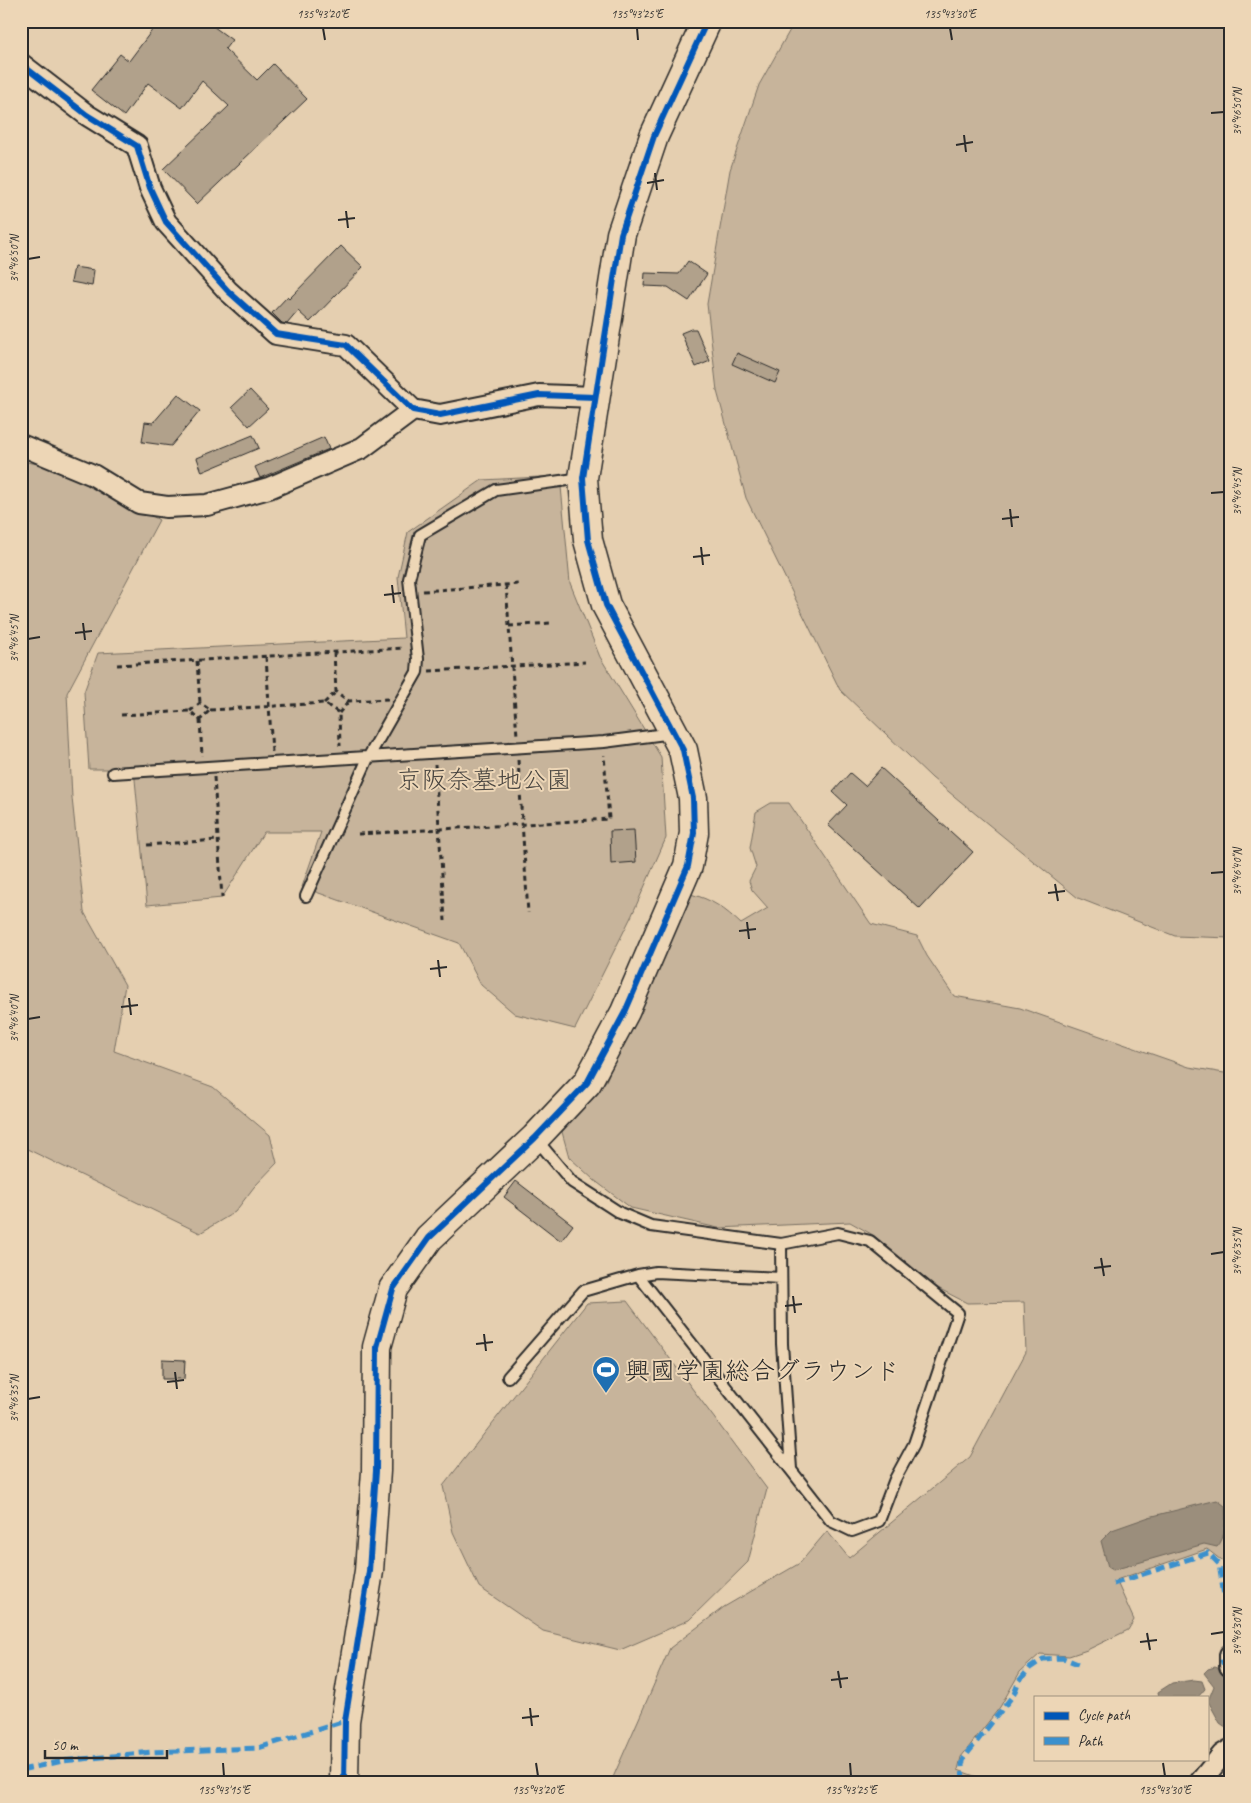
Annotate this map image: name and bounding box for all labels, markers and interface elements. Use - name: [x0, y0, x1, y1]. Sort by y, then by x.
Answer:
- text: 135°43'20"E: [297, 6, 351, 22]
- text: 135°43'25"E: [611, 6, 665, 22]
- text: 135°43'30"E: [924, 6, 978, 22]
- text: 34°46'50"N: [1229, 87, 1245, 136]
- text: 34°46'50"N: [6, 234, 22, 283]
- text: 34°46'45"N: [1229, 467, 1245, 516]
- text: 34°46'45"N: [6, 614, 22, 663]
- park label: 京阪奈墓地公園: [396, 764, 572, 796]
- text: 34°46'40"N: [1229, 847, 1245, 896]
- text: 34°46'40"N: [6, 994, 22, 1043]
- text: 34°46'35"N: [1229, 1227, 1245, 1276]
- sports icon: 興國学園総合グラウンド: [591, 1355, 621, 1394]
- place label: 興國学園総合グラウンド: [625, 1355, 900, 1387]
- text: 34°46'35"N: [6, 1374, 22, 1423]
- text: 34°46'30"N: [1229, 1607, 1245, 1656]
- legend: [1034, 1696, 1208, 1760]
- text: Cycle path: [1078, 1706, 1130, 1725]
- scale bar: [45, 1728, 168, 1760]
- text: Path: [1078, 1732, 1104, 1751]
- text: 50 m: [52, 1736, 79, 1755]
- text: 135°43'15"E: [198, 1782, 252, 1798]
- text: 135°43'20"E: [512, 1782, 566, 1798]
- text: 135°43'25"E: [825, 1782, 879, 1798]
- text: 135°43'30"E: [1139, 1782, 1193, 1798]

